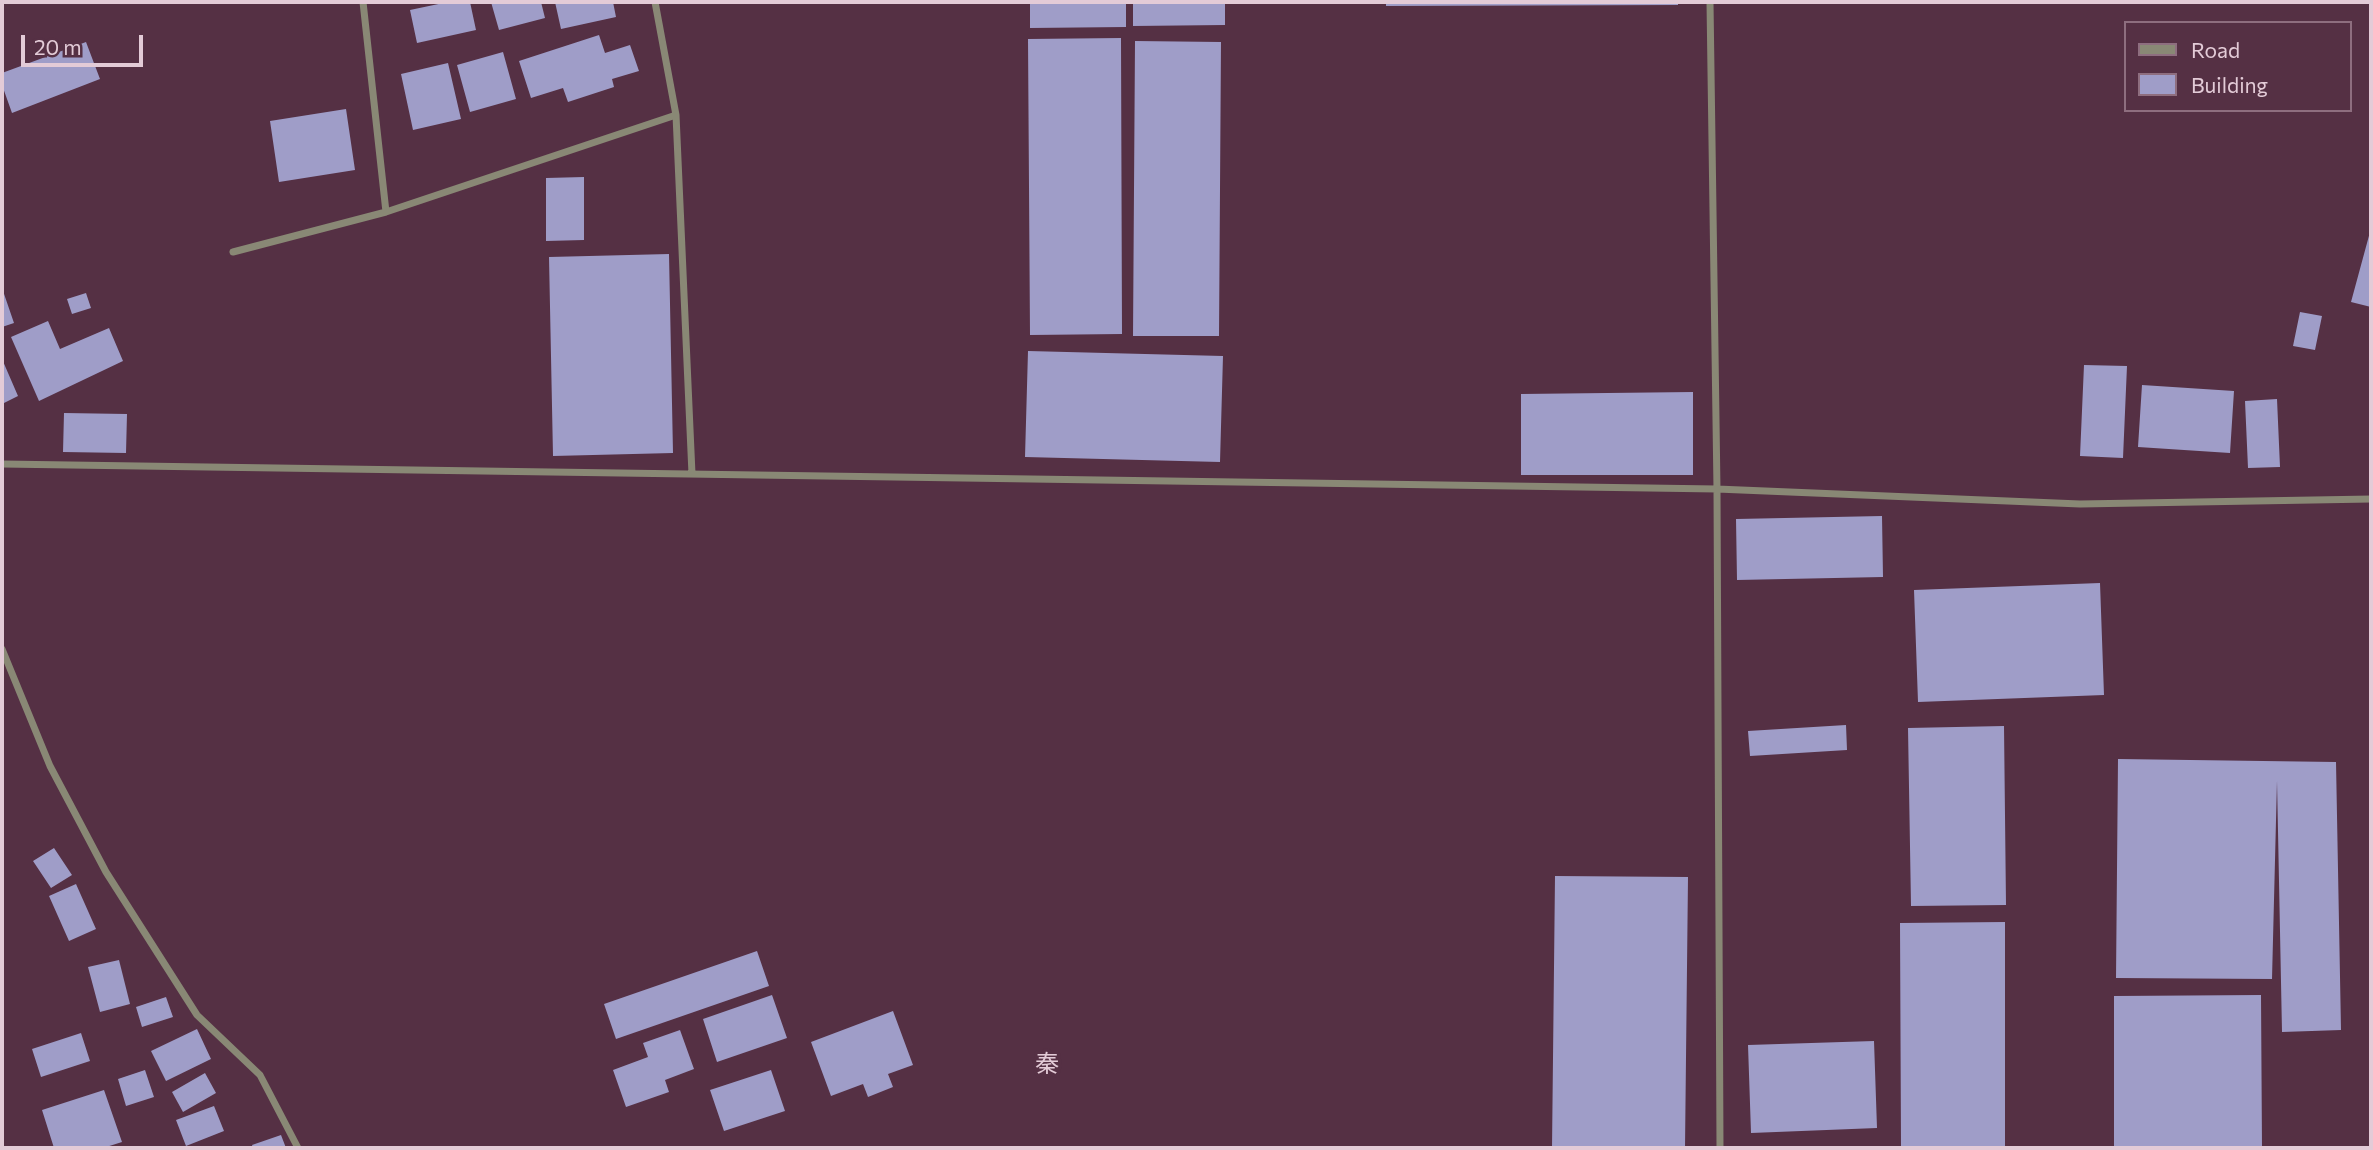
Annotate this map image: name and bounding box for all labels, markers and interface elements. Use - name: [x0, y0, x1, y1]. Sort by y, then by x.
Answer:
- scale bar: [24, 21, 147, 65]
- legend: [2124, 21, 2352, 112]
- text: 20 m: [34, 34, 82, 59]
- text: Road: [2191, 37, 2240, 62]
- text: Building: [2191, 72, 2268, 97]
- district label: 秦: [1035, 1050, 1059, 1078]

